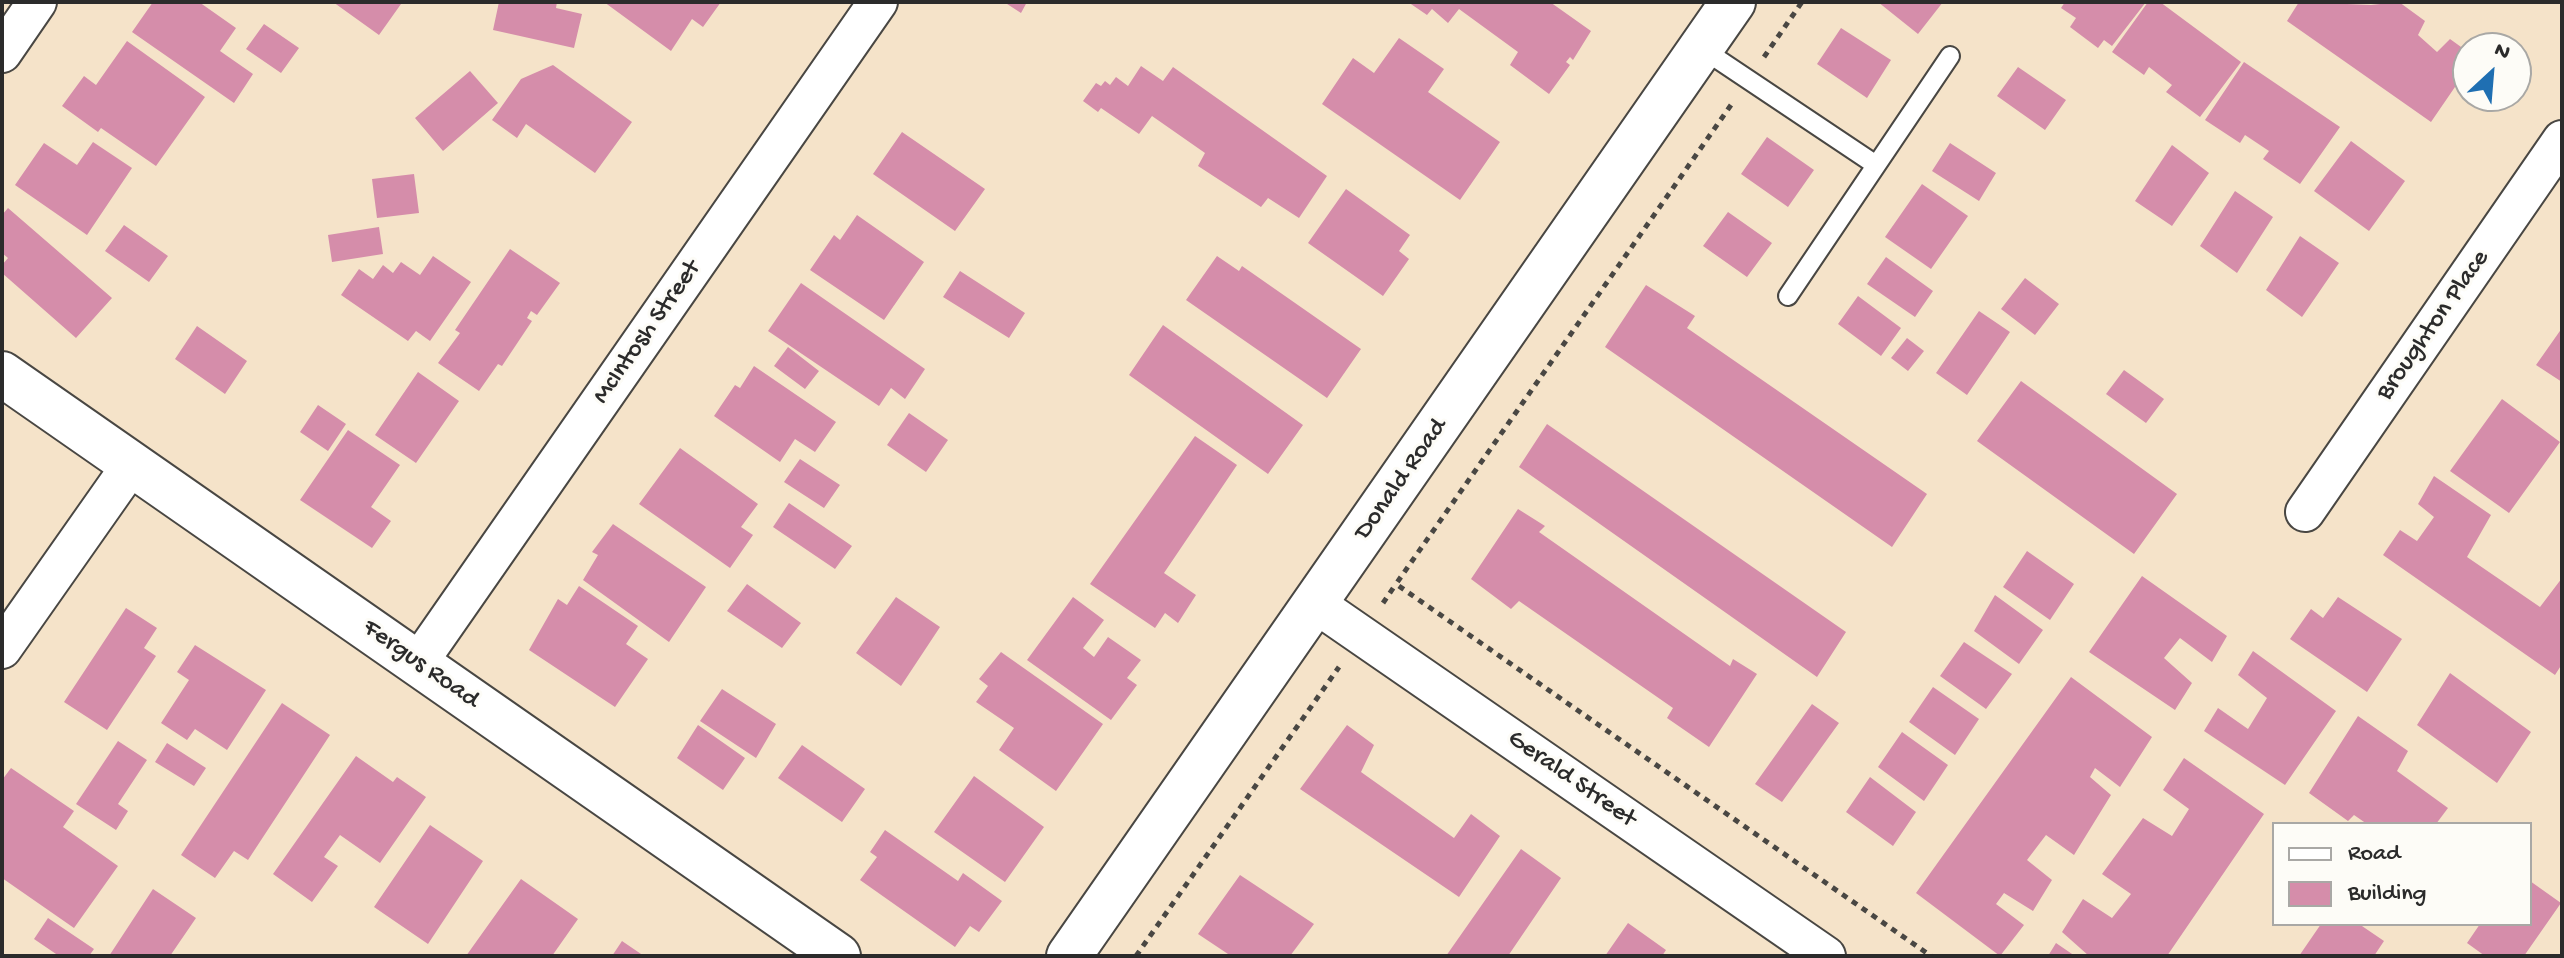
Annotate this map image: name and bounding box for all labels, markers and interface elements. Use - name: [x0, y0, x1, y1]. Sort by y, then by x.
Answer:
- north arrow: [2452, 32, 2532, 112]
- text: N: [2489, 37, 2514, 67]
- street label: Broughton Place: [2371, 245, 2497, 407]
- street label: McIntosh Street: [587, 255, 709, 411]
- street label: Donald Road: [1349, 413, 1455, 547]
- street label: Fergus Road: [356, 613, 484, 717]
- street label: Gerald Street: [1501, 724, 1641, 836]
- legend: [2272, 822, 2532, 926]
- text: Road: [2348, 840, 2400, 869]
- text: Building: [2348, 880, 2426, 909]

